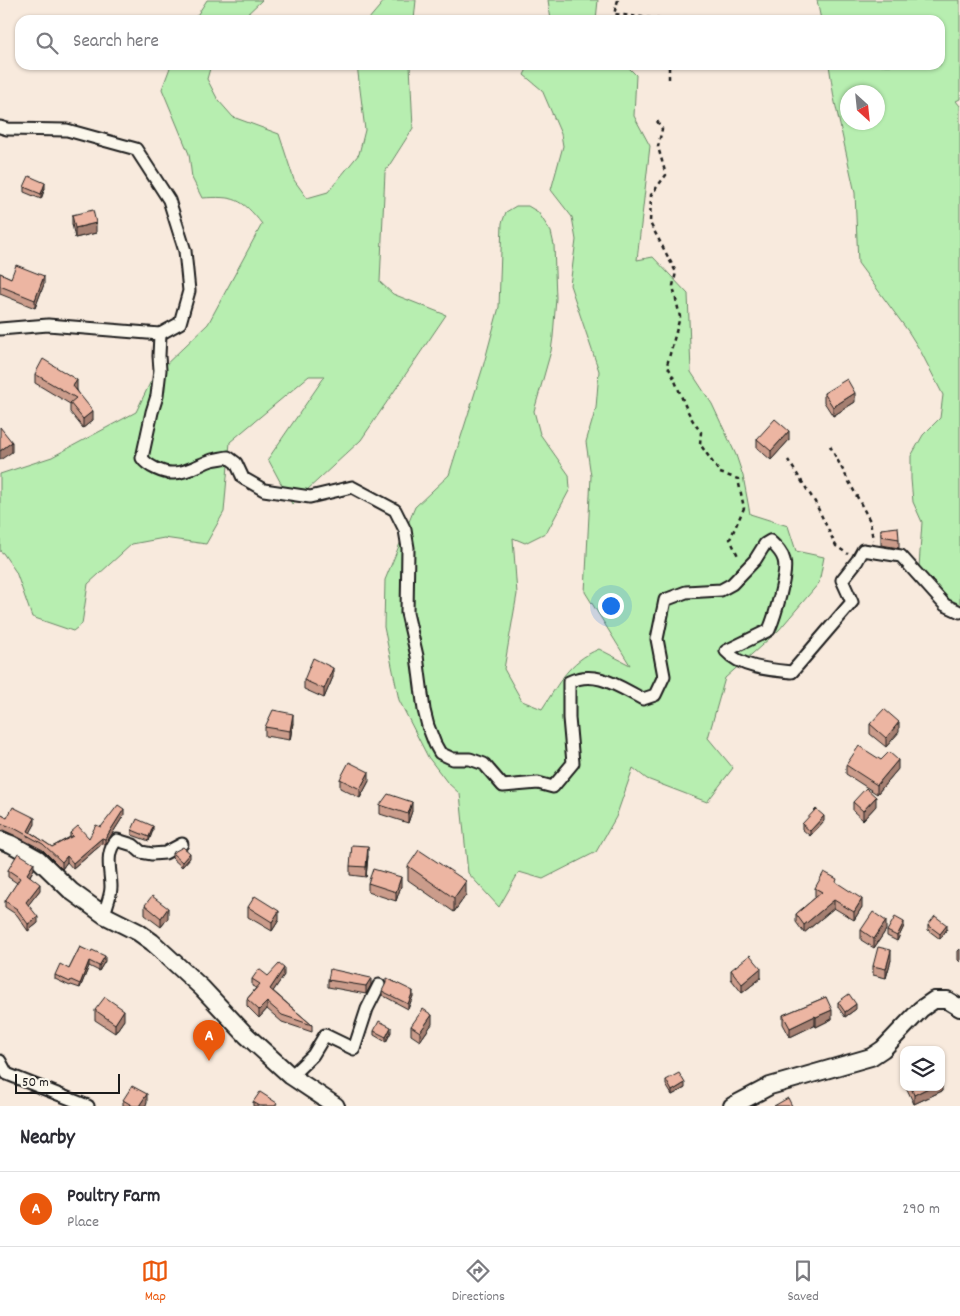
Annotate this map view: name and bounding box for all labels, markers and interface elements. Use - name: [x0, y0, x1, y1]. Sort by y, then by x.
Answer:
- search box: [15, 15, 945, 70]
- icon: search: [33, 29, 61, 57]
- text: Search here: [73, 29, 159, 56]
- north arrow: [840, 85, 885, 130]
- your location: [598, 593, 624, 619]
- pin: A: [193, 1020, 225, 1061]
- map controls: [900, 1046, 945, 1091]
- button: layers: [900, 1046, 945, 1091]
- scale bar: [15, 1071, 120, 1094]
- text: 50 m: [22, 1073, 49, 1093]
- text: Nearby: [20, 1124, 75, 1154]
- text: Poultry Farm: [67, 1184, 160, 1211]
- text: A: [32, 1198, 40, 1221]
- text: 290 m: [902, 1198, 940, 1221]
- text: Place: [67, 1211, 99, 1234]
- tab: Map: [141, 1257, 169, 1307]
- tab: Directions: [452, 1257, 505, 1307]
- tab: Saved: [787, 1257, 819, 1307]

